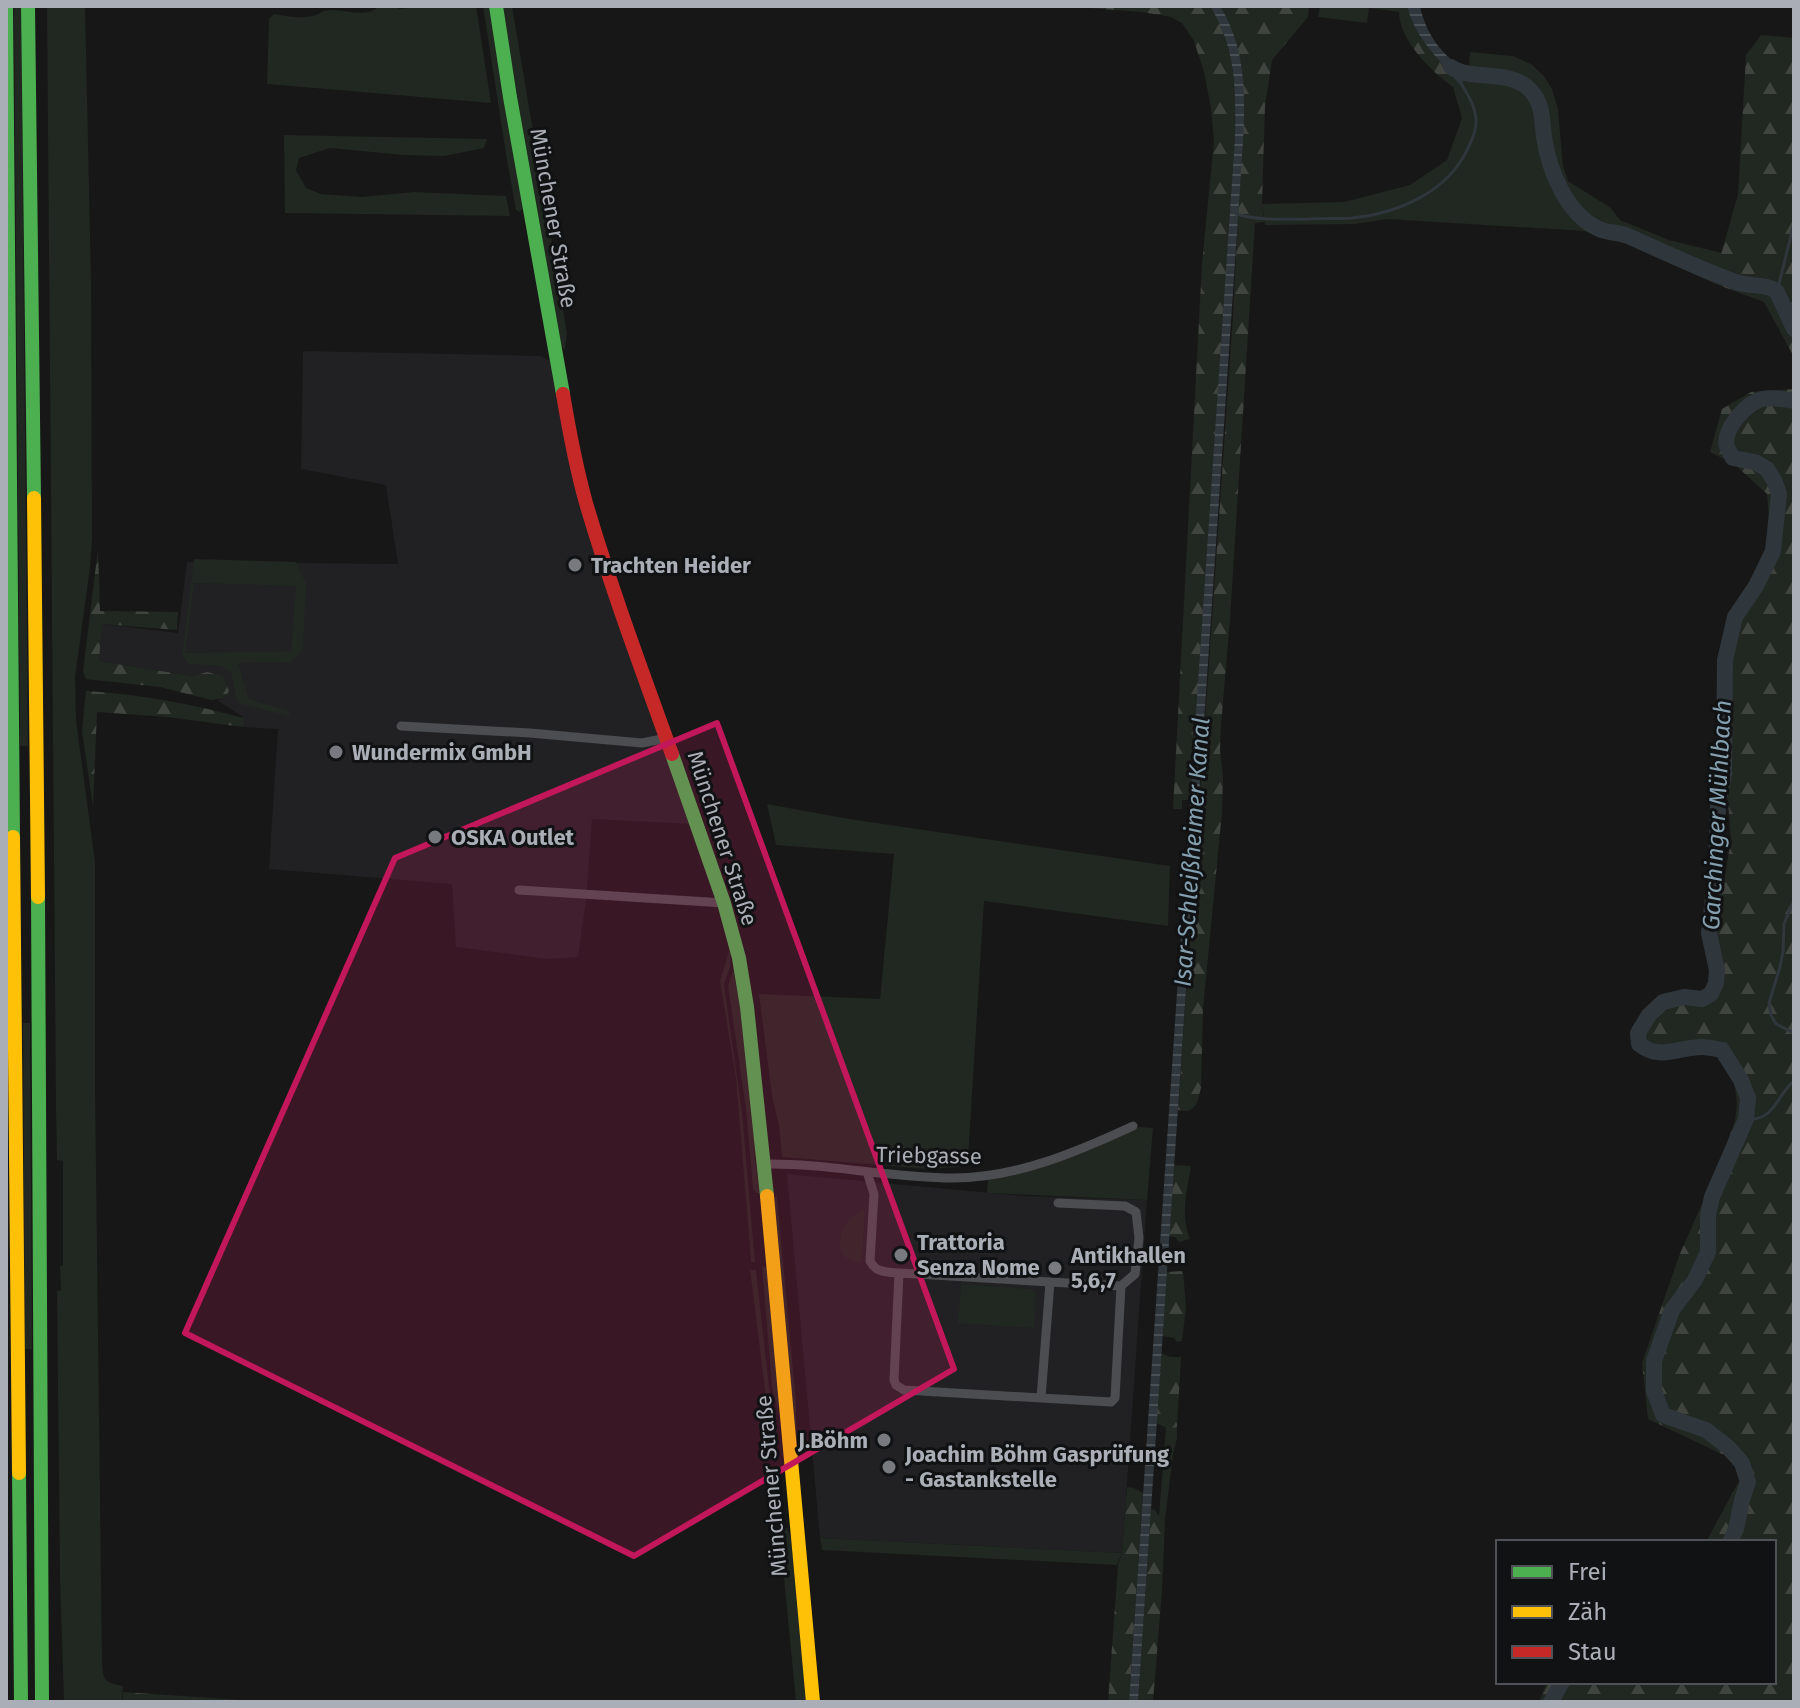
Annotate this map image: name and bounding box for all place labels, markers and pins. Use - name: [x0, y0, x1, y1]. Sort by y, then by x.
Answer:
- place label: Trachten Heider: [591, 552, 751, 579]
- marker: Trachten Heider: [566, 556, 584, 574]
- place label: Wundermix GmbH: [352, 739, 532, 766]
- marker: Wundermix GmbH: [327, 743, 345, 761]
- place label: OSKA Outlet: [451, 824, 575, 851]
- marker: OSKA Outlet: [426, 828, 444, 846]
- place label: Trattoria Senza Nome: [917, 1229, 1040, 1281]
- place label: Antikhallen 5,6,7: [1070, 1242, 1186, 1294]
- marker: Trattoria Senza Nome: [892, 1246, 910, 1264]
- marker: Antikhallen 5,6,7: [1046, 1259, 1064, 1277]
- place label: J.Böhm: [797, 1427, 868, 1454]
- marker: J.Böhm: [875, 1431, 893, 1449]
- place label: Joachim Böhm Gasprüfung - Gastankstelle: [904, 1441, 1170, 1493]
- marker: Joachim Böhm Gasprüfung - Gastankstelle: [880, 1458, 898, 1476]

